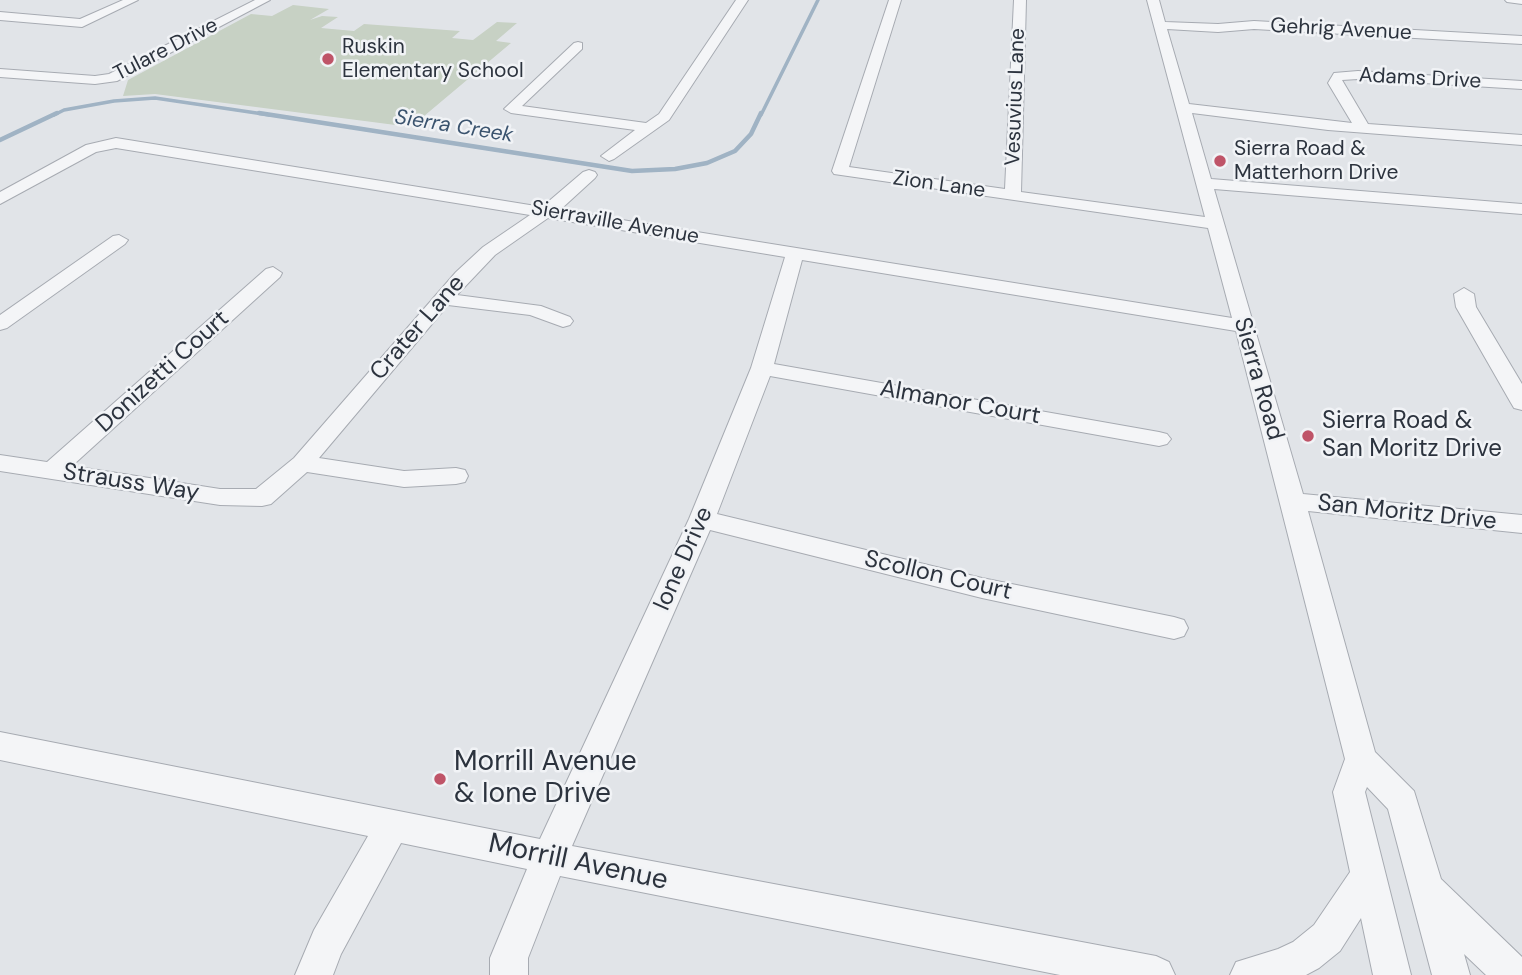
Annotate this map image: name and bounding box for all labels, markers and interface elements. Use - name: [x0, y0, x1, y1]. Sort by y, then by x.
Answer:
- street label: Tulare Drive: [110, 13, 222, 87]
- street label: Gehrig Avenue: [1270, 14, 1412, 46]
- street label: Vesuvius Lane: [1001, 28, 1031, 166]
- place label: Ruskin Elementary School: [342, 34, 524, 84]
- marker: Ruskin Elementary School: [320, 51, 336, 67]
- street label: Adams Drive: [1358, 63, 1482, 95]
- water label: Sierra Creek: [393, 105, 515, 149]
- place label: Sierra Road & Matterhorn Drive: [1234, 136, 1398, 186]
- marker: Sierra Road & Matterhorn Drive: [1212, 153, 1228, 169]
- street label: Zion Lane: [891, 166, 987, 204]
- street label: Sierraville Avenue: [529, 196, 701, 250]
- street label: Crater Lane: [365, 270, 471, 386]
- street label: Donizetti Court: [91, 305, 235, 439]
- street label: Sierra Road: [1227, 314, 1289, 444]
- street label: Almanor Court: [877, 375, 1043, 431]
- place label: Sierra Road & San Moritz Drive: [1322, 408, 1502, 464]
- marker: Sierra Road & San Moritz Drive: [1300, 428, 1316, 444]
- street label: Strauss Way: [61, 458, 201, 508]
- street label: San Moritz Drive: [1316, 489, 1498, 537]
- street label: Ione Drive: [648, 503, 720, 615]
- street label: Scollon Court: [861, 545, 1015, 607]
- place label: Morrill Avenue & Ione Drive: [454, 746, 637, 812]
- marker: Morrill Avenue & Ione Drive: [432, 771, 448, 787]
- street label: Morrill Avenue: [485, 828, 671, 898]

